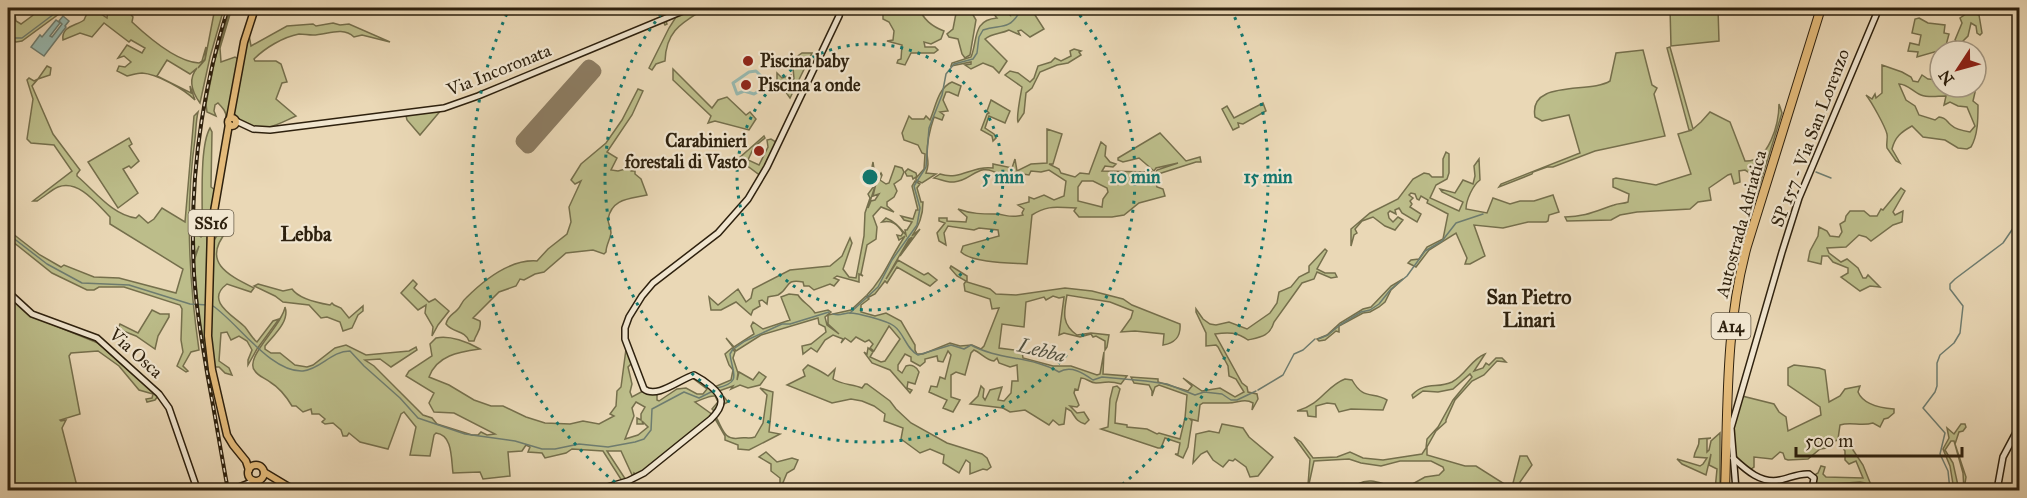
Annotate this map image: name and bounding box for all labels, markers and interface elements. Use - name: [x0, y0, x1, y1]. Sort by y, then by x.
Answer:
- street label: Via Incoronata: [443, 39, 555, 101]
- north arrow: [1928, 39, 1988, 99]
- street label: SP 157 - Via San Lorenzo: [1766, 46, 1854, 230]
- place label: Piscina baby: [760, 50, 850, 73]
- marker: Piscina baby: [741, 54, 755, 68]
- text: N: [1934, 66, 1958, 89]
- place label: Piscina a onde: [758, 74, 861, 96]
- marker: Piscina a onde: [739, 78, 753, 92]
- place label: Carabinieri forestali di Vasto: [624, 130, 748, 173]
- marker: Carabinieri forestali di Vasto: [752, 144, 766, 158]
- street label: Autostrada Adriatica: [1710, 147, 1771, 301]
- text: 5 min: [982, 166, 1024, 188]
- text: 10 min: [1109, 166, 1161, 188]
- text: 15 min: [1243, 166, 1293, 188]
- centre of rings: [860, 167, 880, 187]
- road number: SS16: [188, 210, 234, 236]
- district label: Lebba: [281, 222, 332, 246]
- district label: San Pietro Linari: [1487, 285, 1571, 332]
- road number: A14: [1712, 313, 1750, 339]
- street label: Via Osca: [104, 323, 168, 383]
- water label: Lebba: [1015, 333, 1068, 367]
- scale bar: [1796, 420, 1962, 458]
- text: 500 m: [1805, 430, 1853, 452]

